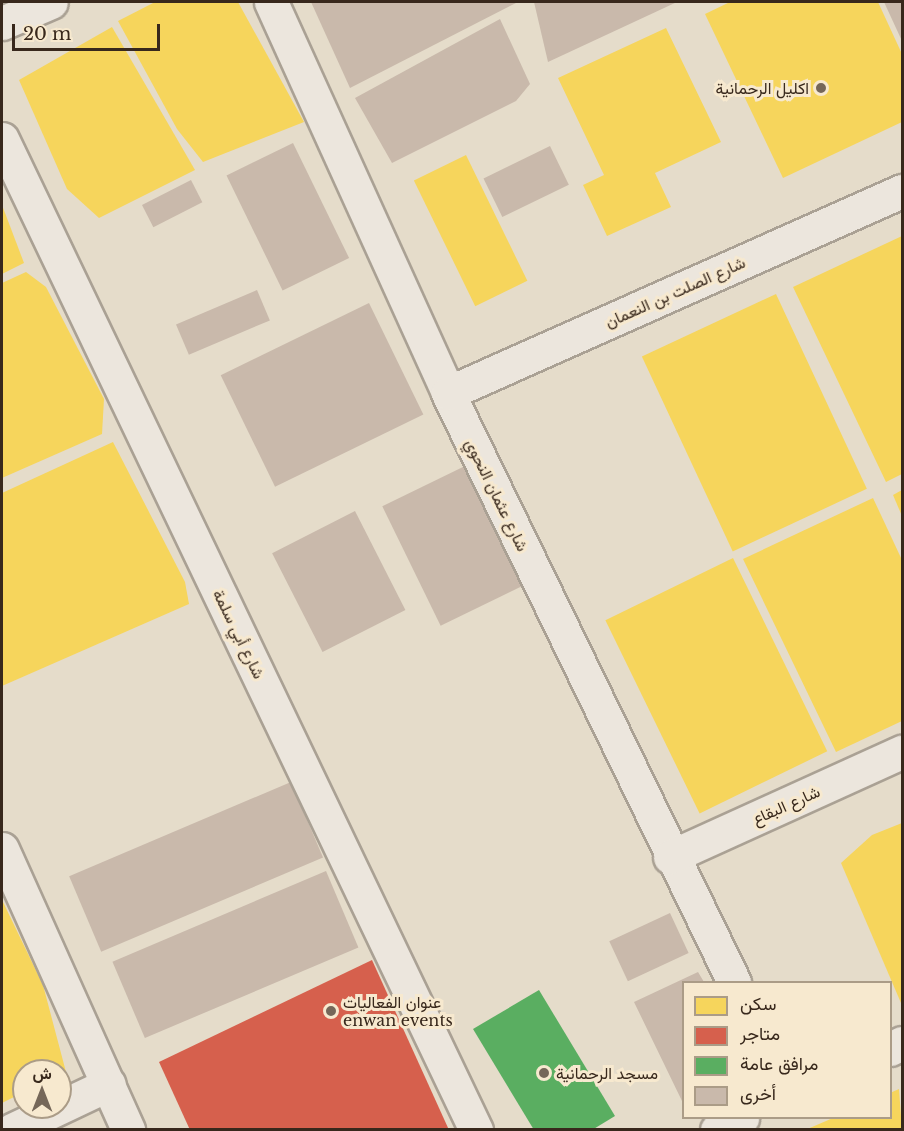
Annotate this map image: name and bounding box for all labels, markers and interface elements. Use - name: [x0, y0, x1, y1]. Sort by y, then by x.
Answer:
- scale bar: [15, 12, 164, 50]
- text: 20 m: [23, 23, 71, 45]
- place label: اكليل الرحمانية: [715, 78, 809, 98]
- marker: اكليل الرحمانية: [814, 81, 828, 95]
- street label: شارع الصلت بن النعمان: [602, 252, 748, 332]
- street label: شارع عثمان النحوي: [461, 436, 533, 554]
- street label: شارع أبي سلمة: [209, 586, 269, 682]
- street label: شارع البقاع: [749, 782, 823, 828]
- legend: [682, 981, 892, 1119]
- place label: عنوان الفعاليات enwan events: [343, 992, 453, 1030]
- text: سكن: [740, 993, 776, 1015]
- marker: عنوان الفعاليات enwan events: [324, 1004, 338, 1018]
- text: متاجر: [740, 1023, 780, 1045]
- text: مرافق عامة: [740, 1053, 818, 1075]
- north arrow: [12, 1059, 72, 1119]
- text: ش: [32, 1063, 52, 1083]
- place label: مسجد الرحمانية: [556, 1063, 658, 1083]
- marker: مسجد الرحمانية: [537, 1066, 551, 1080]
- text: أخرى: [740, 1083, 776, 1105]

